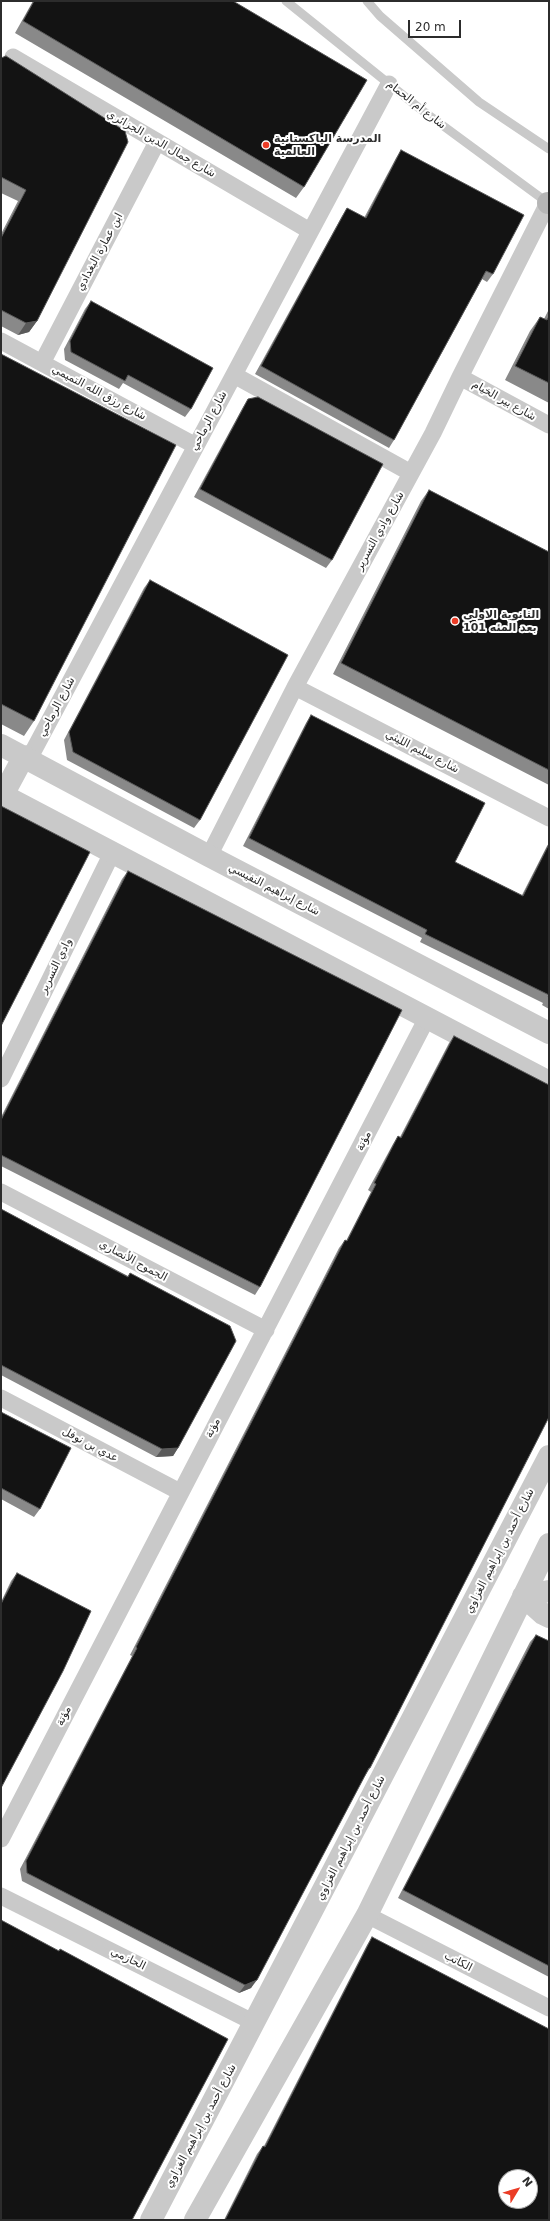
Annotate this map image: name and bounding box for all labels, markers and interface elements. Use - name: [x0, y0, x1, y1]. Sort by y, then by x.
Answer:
- scale bar: [410, 12, 463, 38]
- text: 20 m: [415, 20, 446, 34]
- street label: شارع أم الحمام: [384, 78, 448, 132]
- street label: شارع جمال الدين الجزائري: [104, 107, 218, 181]
- place label: المدرسة الباكستانية العالمية: [274, 132, 381, 158]
- marker: المدرسة الباكستانية العالمية: [261, 140, 271, 150]
- street label: ابن عمارة البغدادي: [74, 211, 126, 293]
- street label: شارع رزق الله التميمي: [50, 363, 148, 423]
- street label: شارع بير الخيام: [470, 378, 538, 424]
- street label: شارع الرماحي: [188, 389, 230, 453]
- street label: شارع وادي التسرير: [353, 489, 407, 573]
- place label: الثانوية الاولى بعد المئه 101: [463, 608, 539, 634]
- marker: الثانوية الاولى بعد المئه 101: [450, 616, 460, 626]
- street label: شارع الرماحي: [36, 675, 78, 739]
- street label: شارع سليم الليثي: [383, 728, 461, 776]
- street label: شارع إبراهيم النفيسي: [226, 861, 322, 919]
- street label: وادي التسرير: [37, 936, 75, 996]
- street label: مؤتة: [353, 1129, 375, 1153]
- street label: الجموح الأنصاري: [97, 1237, 169, 1285]
- street label: مؤتة: [202, 1416, 224, 1440]
- street label: عدي بن نوفل: [60, 1425, 120, 1465]
- street label: شارع أحمد بن إبراهيم الغزاوي: [463, 1486, 537, 1616]
- street label: مؤتة: [53, 1704, 75, 1728]
- street label: شارع أحمد بن إبراهيم الغزاوي: [314, 1773, 388, 1903]
- street label: الحازمي: [108, 1945, 148, 1973]
- street label: الكاتب: [442, 1949, 474, 1975]
- street label: شارع أحمد بن إبراهيم الغزاوي: [163, 2062, 239, 2190]
- north arrow: [498, 2169, 538, 2209]
- text: N: [519, 2174, 535, 2190]

